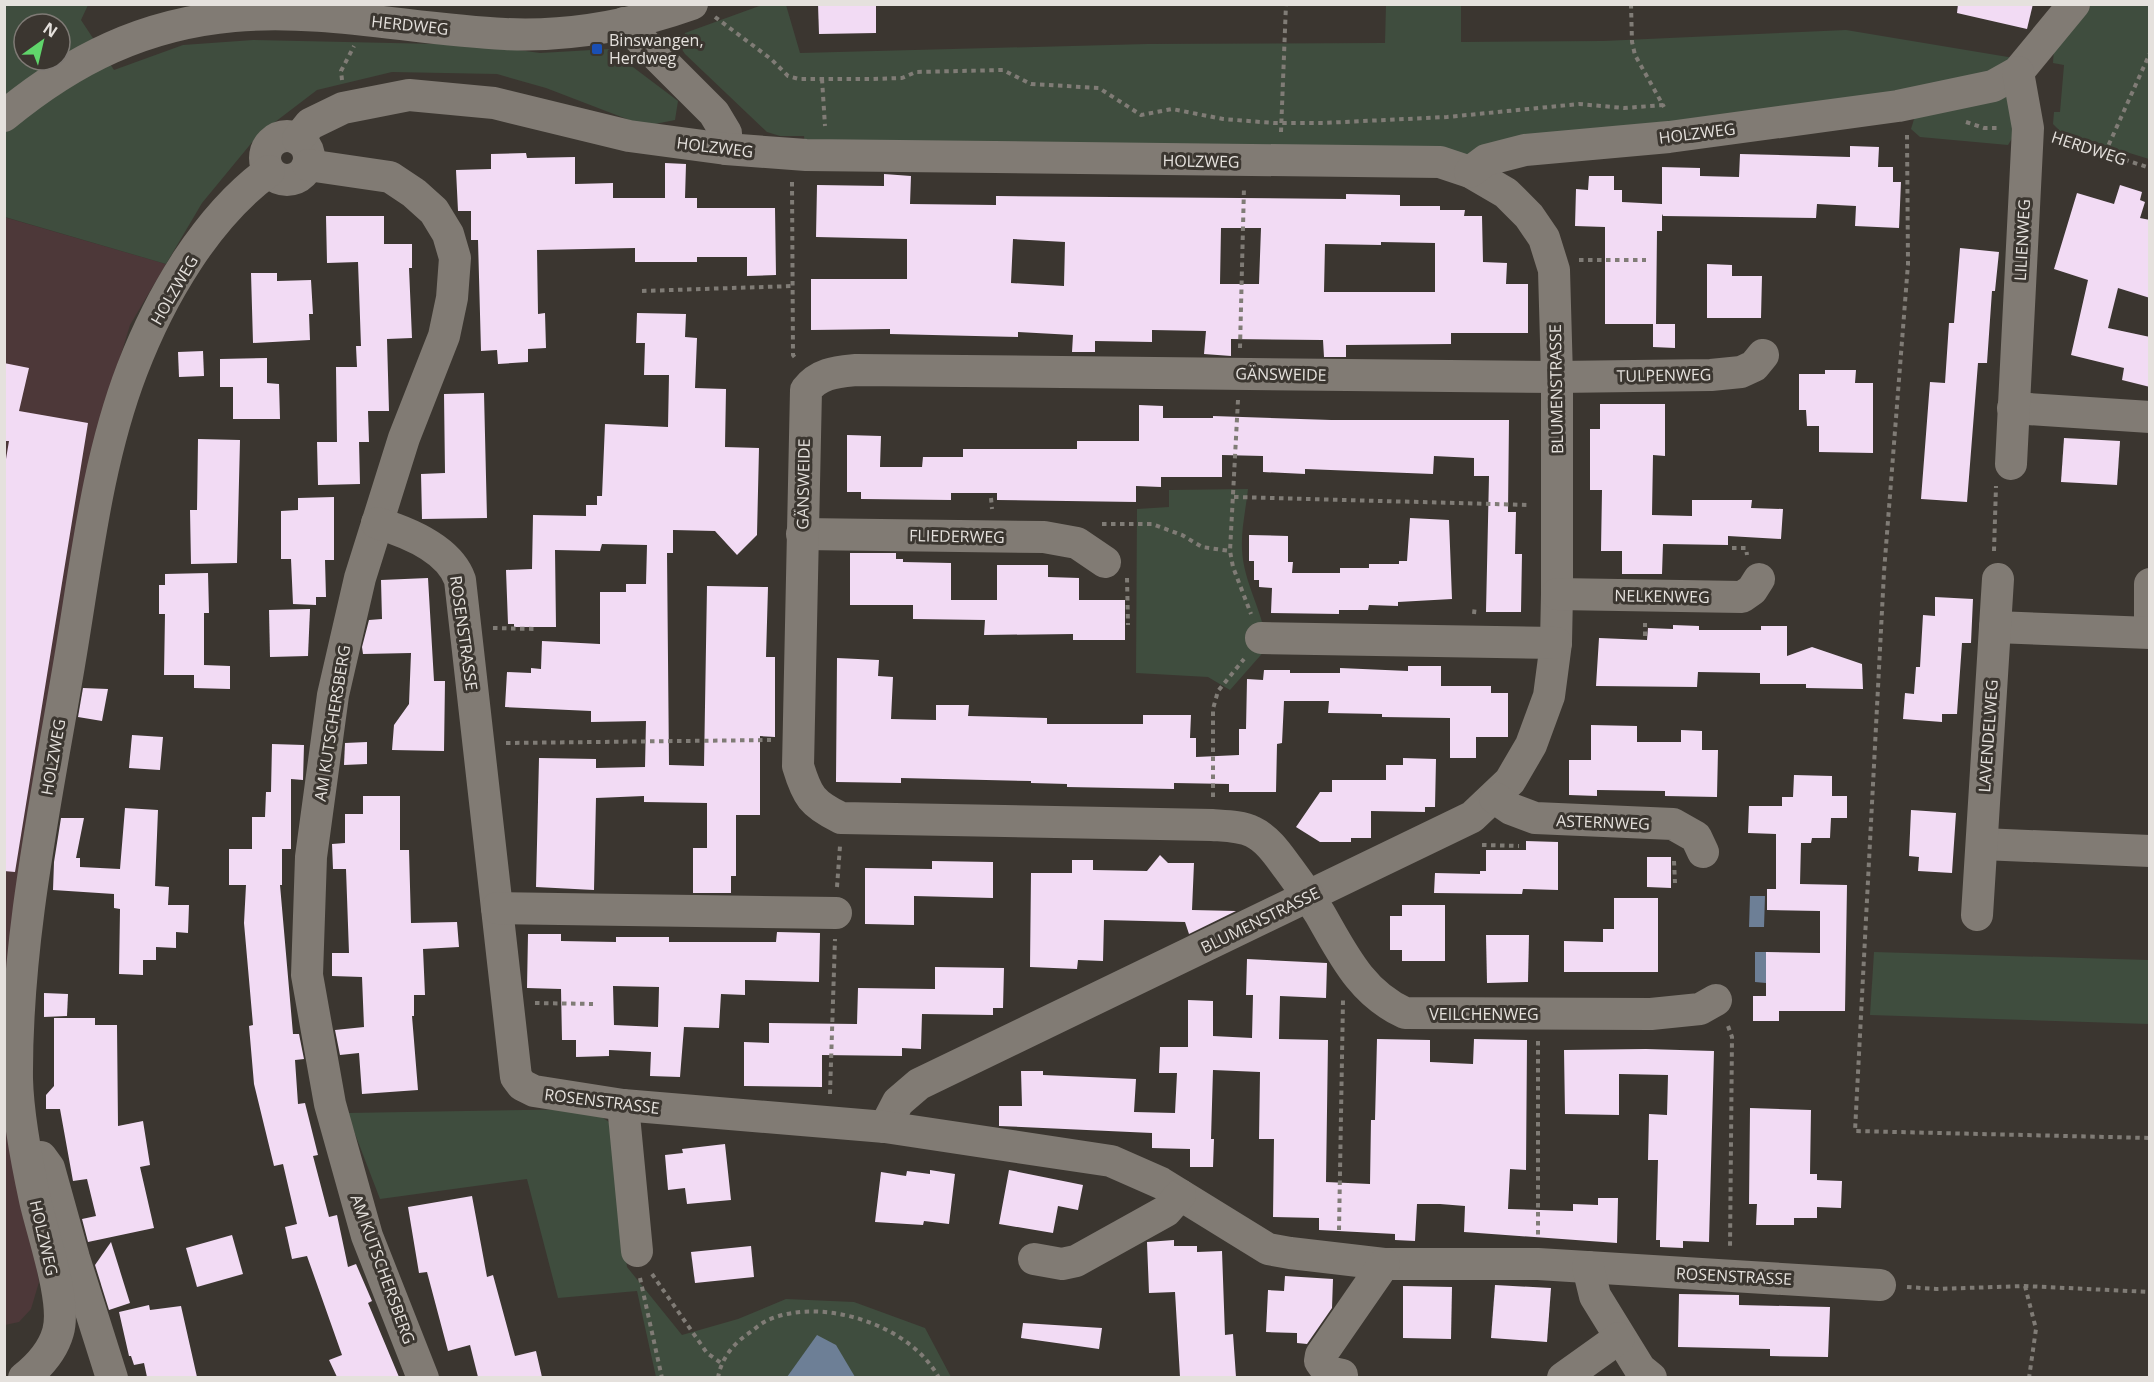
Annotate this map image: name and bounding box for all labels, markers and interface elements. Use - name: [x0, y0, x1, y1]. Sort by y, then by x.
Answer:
- street label: HERDWEG: [370, 10, 450, 40]
- north arrow: [12, 12, 72, 72]
- text: N: [39, 17, 62, 42]
- place label: Binswangen, Herdweg: [609, 29, 704, 69]
- marker: Binswangen, Herdweg: [590, 42, 604, 56]
- street label: HOLZWEG: [1657, 117, 1737, 149]
- street label: HERDWEG: [2049, 126, 2129, 170]
- street label: HOLZWEG: [675, 131, 755, 163]
- street label: HOLZWEG: [1162, 149, 1240, 173]
- street label: LILIENWEG: [2009, 199, 2035, 281]
- street label: HOLZWEG: [145, 251, 203, 329]
- street label: BLUMENSTRASSE: [1544, 324, 1568, 454]
- street label: GÄNSWEIDE: [1235, 362, 1327, 386]
- street label: TULPENWEG: [1616, 363, 1712, 387]
- street label: GÄNSWEIDE: [791, 438, 815, 530]
- street label: FLIEDERWEG: [909, 524, 1005, 548]
- street label: ROSENSTRASSE: [445, 574, 483, 692]
- street label: NELKENWEG: [1614, 584, 1710, 608]
- street label: AM KUTSCHERSBERG: [309, 643, 355, 803]
- street label: LAVENDELWEG: [1973, 679, 2003, 793]
- street label: HOLZWEG: [35, 717, 71, 797]
- street label: ASTERNWEG: [1556, 809, 1650, 835]
- street label: BLUMENSTRASSE: [1197, 882, 1323, 958]
- street label: VEILCHENWEG: [1429, 1003, 1539, 1025]
- street label: ROSENSTRASSE: [543, 1083, 661, 1119]
- street label: AM KUTSCHERSBERG: [346, 1191, 420, 1347]
- street label: HOLZWEG: [25, 1198, 63, 1278]
- street label: ROSENSTRASSE: [1675, 1262, 1793, 1290]

